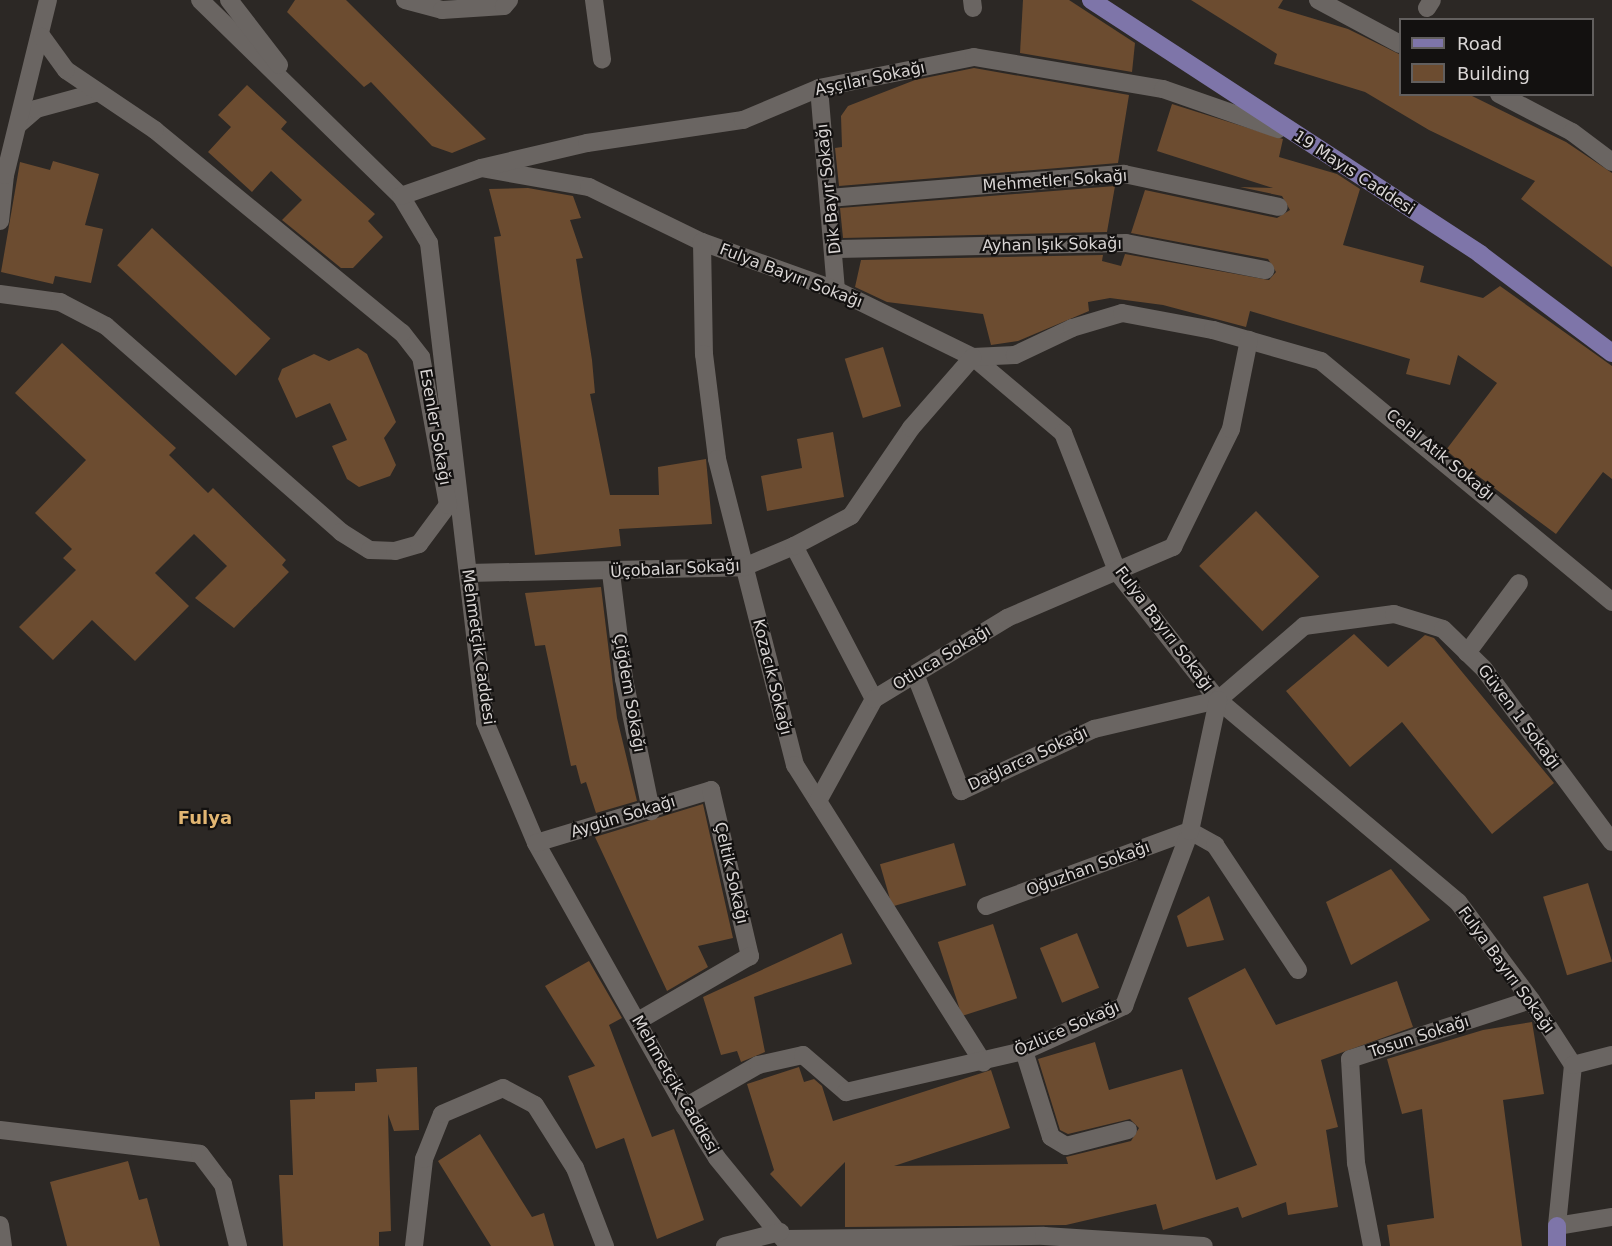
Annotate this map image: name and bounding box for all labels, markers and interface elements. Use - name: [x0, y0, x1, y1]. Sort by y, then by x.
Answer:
- legend: [1399, 18, 1594, 96]
- text: Road: [1457, 33, 1502, 54]
- street label: Aşçılar Sokağı: [813, 58, 927, 100]
- text: Building: [1457, 63, 1530, 84]
- street label: Dik Bayır Sokağı: [813, 123, 845, 255]
- street label: 19 Mayıs Caddesi: [1290, 127, 1418, 219]
- street label: Mehmetler Sokağı: [982, 166, 1128, 196]
- street label: Ayhan Işık Sokağı: [982, 234, 1122, 256]
- street label: Fulya Bayırı Sokağı: [717, 240, 865, 312]
- street label: Esenler Sokağı: [415, 367, 455, 487]
- street label: Celal Atik Sokağı: [1382, 405, 1498, 505]
- street label: Üçobalar Sokağı: [610, 556, 740, 582]
- street label: Fulya Bayırı Sokağı: [1111, 563, 1217, 695]
- street label: Mehmetçik Caddesi: [458, 568, 498, 726]
- street label: Kozacık Sokağı: [748, 617, 796, 737]
- street label: Otluca Sokağı: [890, 621, 994, 695]
- street label: Çiğdem Sokağı: [609, 632, 649, 754]
- street label: Güven 1 Sokağı: [1474, 661, 1564, 773]
- street label: Dağlarca Sokağı: [965, 723, 1091, 795]
- street label: Aygün Sokağı: [568, 792, 678, 842]
- district label: Fulya: [178, 807, 232, 829]
- street label: Çeltik Sokağı: [710, 820, 752, 926]
- street label: Oğuzhan Sokağı: [1024, 838, 1152, 900]
- street label: Fulya Bayırı Sokağı: [1454, 903, 1558, 1037]
- street label: Özlüce Sokağı: [1012, 997, 1122, 1061]
- street label: Mehmetçik Caddesi: [627, 1012, 723, 1158]
- street label: Tosun Sokağı: [1367, 1012, 1471, 1062]

